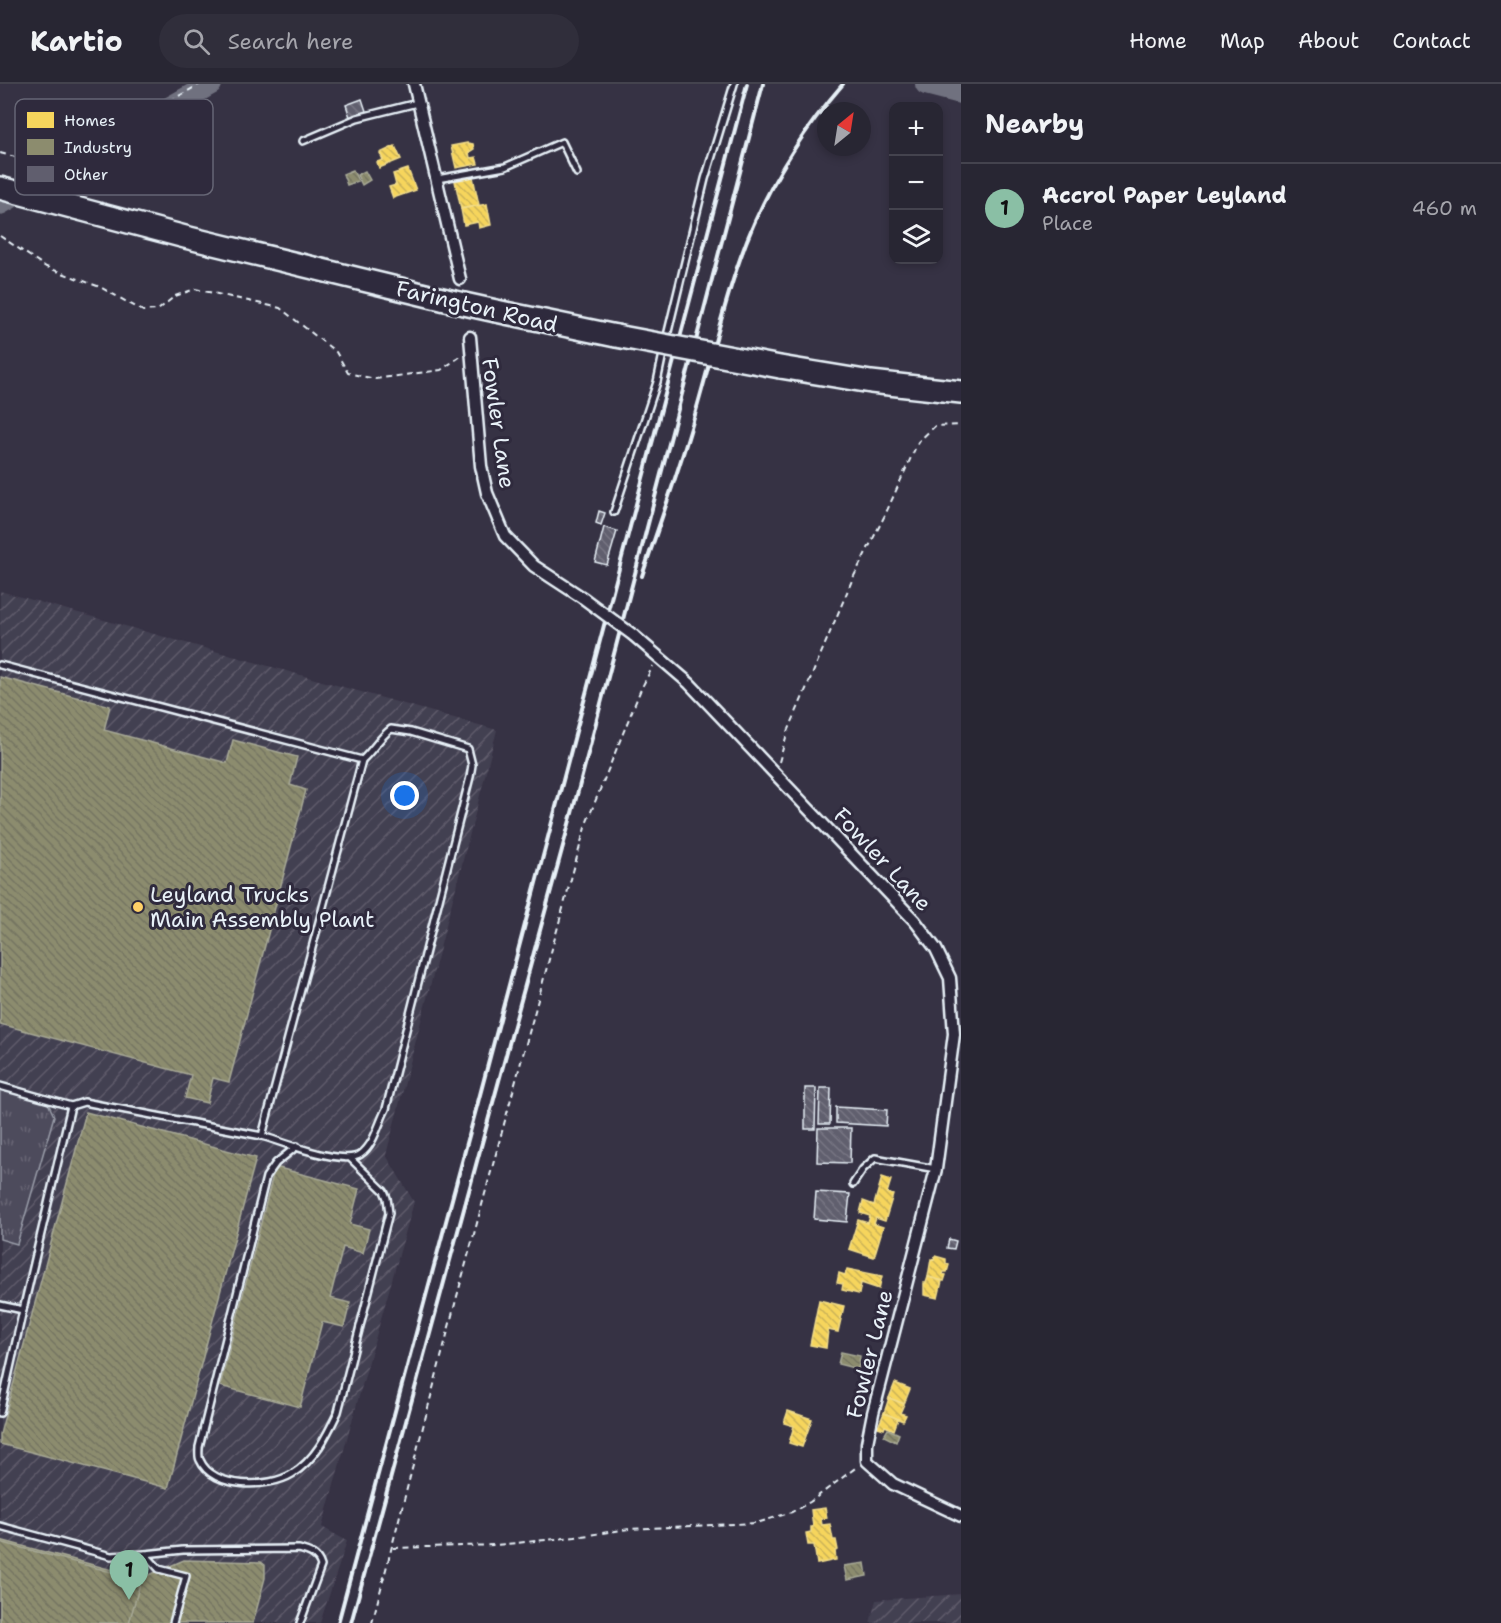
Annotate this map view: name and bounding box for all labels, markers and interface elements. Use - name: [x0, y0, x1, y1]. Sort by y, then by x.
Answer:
- search box: [159, 14, 579, 68]
- text: Kartio: [30, 22, 123, 60]
- icon: search: [180, 25, 213, 58]
- text: Search here: [228, 27, 353, 56]
- text: Home: [1129, 27, 1187, 55]
- text: Map: [1220, 27, 1265, 55]
- text: About: [1298, 27, 1359, 55]
- text: Contact: [1392, 27, 1471, 55]
- legend: [15, 99, 213, 195]
- north arrow: [817, 102, 871, 156]
- map controls: [889, 102, 943, 264]
- button: +: [889, 102, 943, 156]
- text: Nearby: [985, 106, 1084, 141]
- text: Homes: [64, 110, 116, 131]
- text: Industry: [64, 137, 132, 158]
- button: −: [889, 156, 943, 210]
- text: Other: [64, 164, 108, 185]
- text: Accrol Paper Leyland: [1042, 181, 1287, 210]
- text: 1: [1000, 195, 1009, 221]
- text: 460 m: [1412, 195, 1477, 221]
- button: layers: [889, 210, 943, 264]
- text: Place: [1042, 210, 1093, 236]
- street label: Farington Road: [393, 274, 561, 339]
- street label: Fowler Lane: [475, 356, 522, 490]
- your location: [390, 781, 419, 810]
- street label: Fowler Lane: [827, 801, 938, 917]
- place label: Leyland Trucks Main Assembly Plant: [150, 880, 375, 934]
- marker: Leyland Trucks Main Assembly Plant: [131, 900, 145, 914]
- street label: Fowler Lane: [840, 1287, 899, 1421]
- pin: 1: [110, 1550, 148, 1600]

